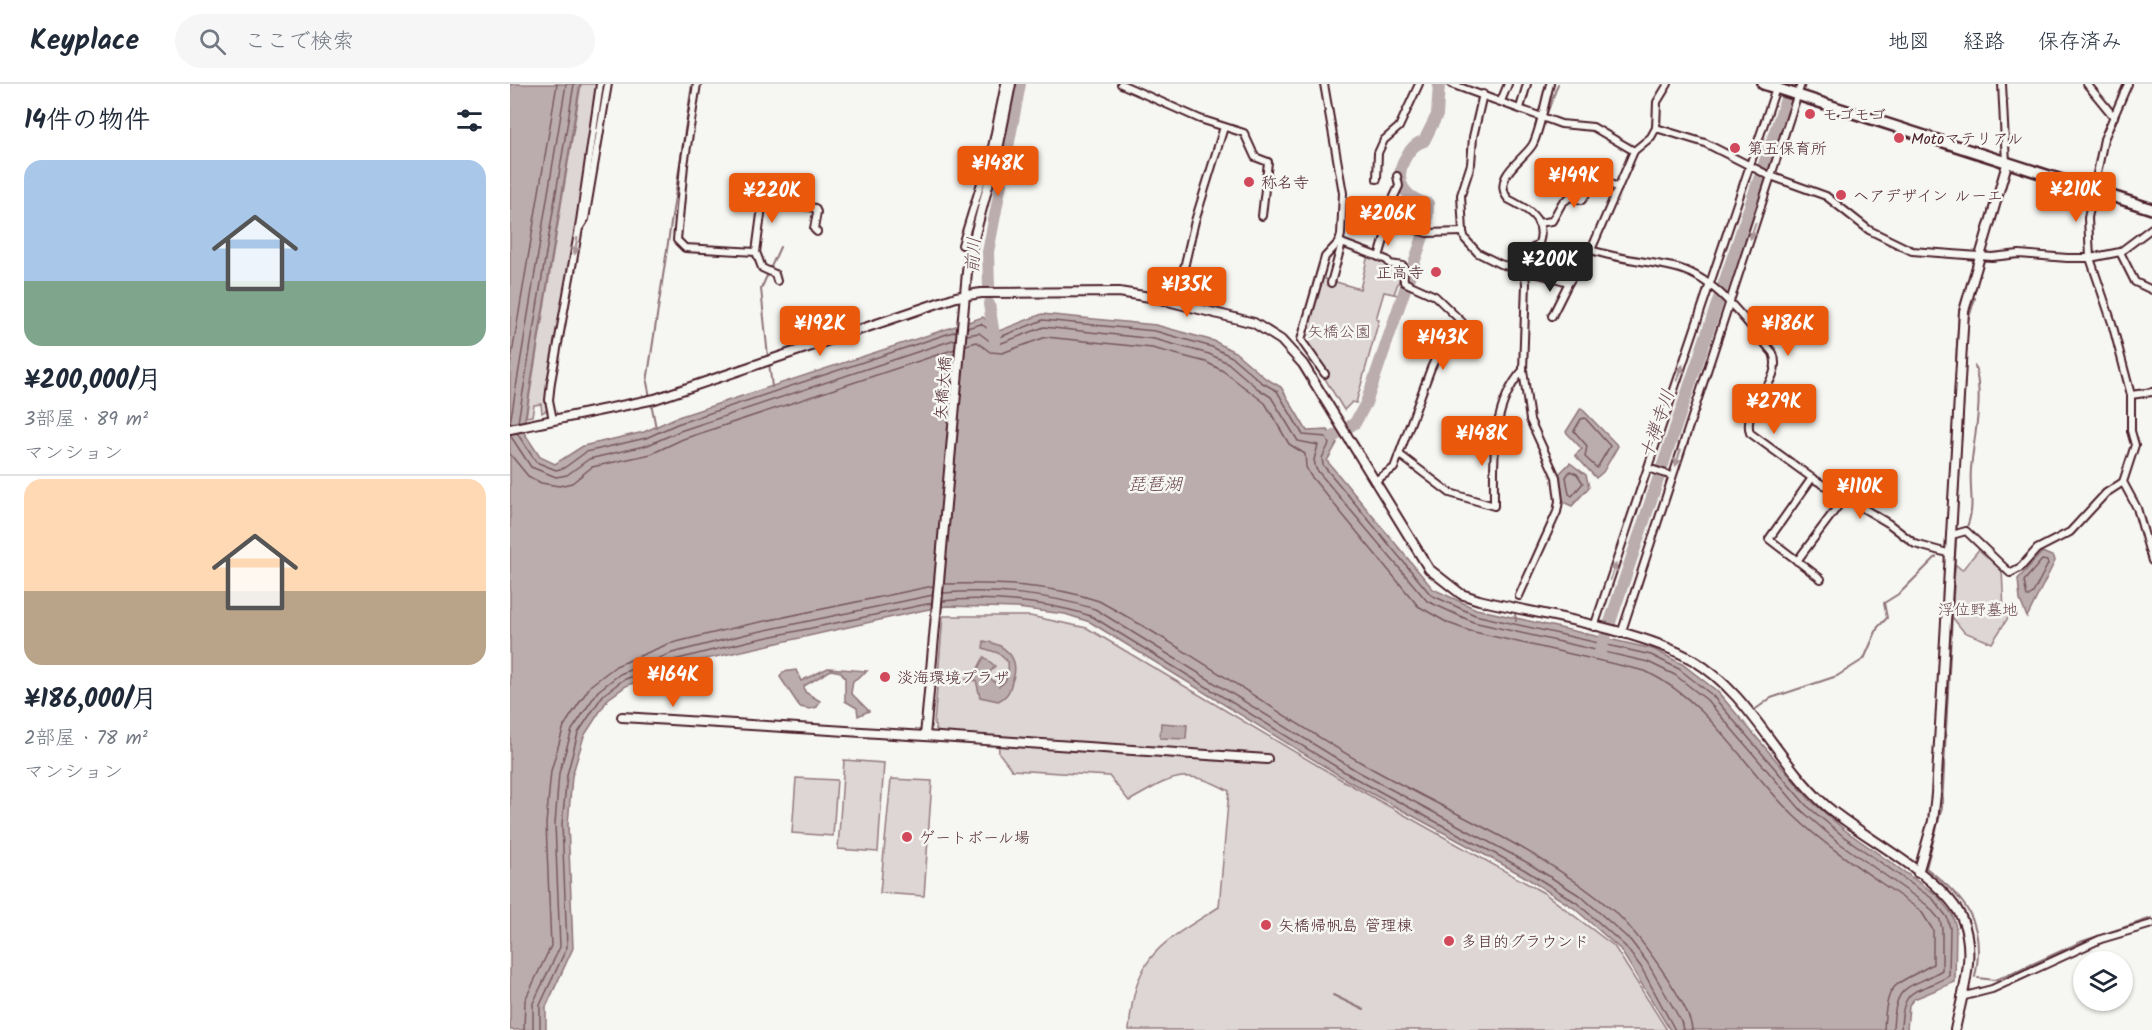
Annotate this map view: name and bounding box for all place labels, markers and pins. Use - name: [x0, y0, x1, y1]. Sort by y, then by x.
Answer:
- place label: モゴモゴ: [1822, 103, 1886, 128]
- marker: モゴモゴ: [1803, 107, 1817, 121]
- place label: Motoマテリアル: [1911, 127, 2023, 152]
- marker: Motoマテリアル: [1892, 131, 1906, 145]
- place label: 第五保育所: [1747, 137, 1827, 162]
- marker: 第五保育所: [1728, 141, 1742, 155]
- pin: ¥148K: [956, 146, 1040, 197]
- pin: ¥149K: [1532, 158, 1616, 209]
- place label: 称名寺: [1261, 171, 1309, 196]
- pin: ¥210K: [2034, 172, 2118, 223]
- pin: ¥220K: [730, 173, 814, 224]
- marker: 称名寺: [1242, 175, 1256, 189]
- place label: ヘアデザイン ルーエ: [1853, 184, 2003, 209]
- marker: ヘアデザイン ルーエ: [1834, 188, 1848, 202]
- pin: ¥206K: [1346, 196, 1430, 247]
- pin: ¥200K: [1508, 242, 1592, 293]
- place label: 正高寺: [1376, 261, 1424, 286]
- marker: 正高寺: [1429, 265, 1443, 279]
- pin: ¥135K: [1145, 267, 1229, 318]
- pin: ¥192K: [778, 306, 862, 357]
- pin: ¥186K: [1746, 306, 1830, 357]
- pin: ¥143K: [1401, 320, 1485, 371]
- pin: ¥279K: [1732, 384, 1816, 435]
- pin: ¥148K: [1440, 416, 1524, 467]
- pin: ¥110K: [1818, 469, 1902, 520]
- pin: ¥164K: [631, 657, 715, 708]
- place label: 淡海環境プラザ: [897, 666, 1009, 691]
- marker: 淡海環境プラザ: [878, 670, 892, 684]
- place label: ゲートボール場: [919, 826, 1030, 851]
- marker: ゲートボール場: [900, 830, 914, 844]
- place label: 矢橋帰帆島 管理棟: [1278, 914, 1412, 939]
- marker: 矢橋帰帆島 管理棟: [1259, 918, 1273, 932]
- place label: 多目的グラウンド: [1461, 930, 1589, 955]
- marker: 多目的グラウンド: [1442, 934, 1456, 948]

